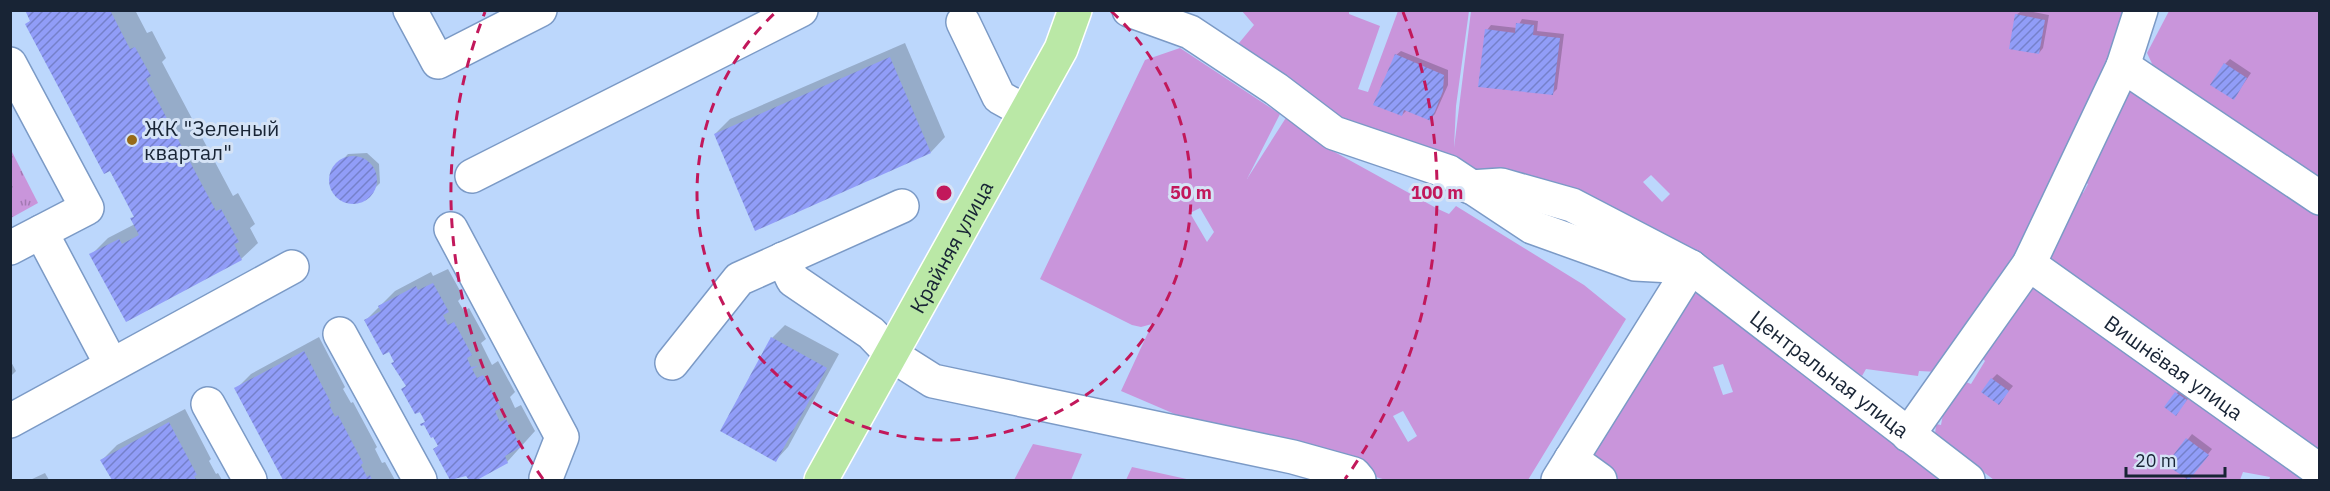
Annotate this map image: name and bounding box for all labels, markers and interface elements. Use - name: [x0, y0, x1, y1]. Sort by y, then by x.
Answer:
- place label: ЖК "Зеленый квартал": [144, 114, 279, 166]
- marker: ЖК "Зеленый квартал": [125, 133, 139, 147]
- street label: Крайняя улица: [903, 175, 999, 318]
- text: 50 m: [1170, 181, 1212, 204]
- text: 100 m: [1411, 181, 1463, 204]
- centre of rings: [934, 183, 954, 203]
- street label: Центральная улица: [1744, 304, 1915, 444]
- street label: Вишнёвая улица: [2099, 308, 2249, 426]
- scale bar: [2126, 440, 2225, 478]
- text: 20 m: [2135, 449, 2177, 472]

